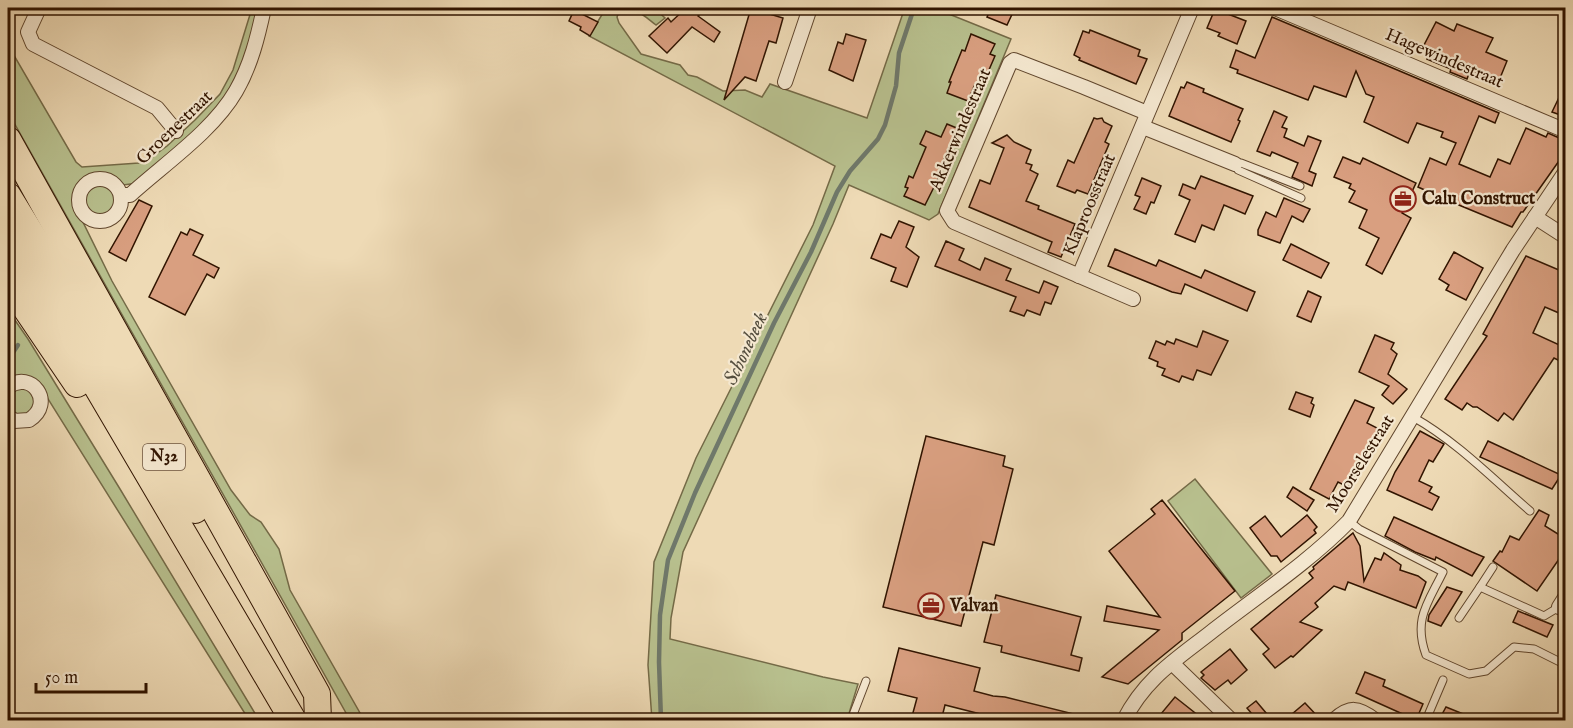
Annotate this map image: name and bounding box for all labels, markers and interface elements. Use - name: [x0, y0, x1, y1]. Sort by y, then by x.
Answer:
- street label: Hagewindestraat: [1381, 24, 1507, 94]
- street label: Akkerwindestraat: [924, 65, 997, 196]
- street label: Groenestraat: [132, 86, 218, 170]
- street label: Klaproosstraat: [1058, 151, 1122, 259]
- office icon: Calu Construct: [1388, 184, 1418, 214]
- place label: Calu Construct: [1422, 188, 1536, 211]
- water label: Schonebeek: [718, 309, 774, 389]
- street label: Moorselestraat: [1322, 411, 1400, 517]
- road number: N32: [143, 444, 185, 470]
- office icon: Valvan: [916, 591, 946, 621]
- place label: Valvan: [949, 595, 999, 618]
- scale bar: [36, 656, 146, 694]
- text: 50 m: [45, 667, 78, 690]

